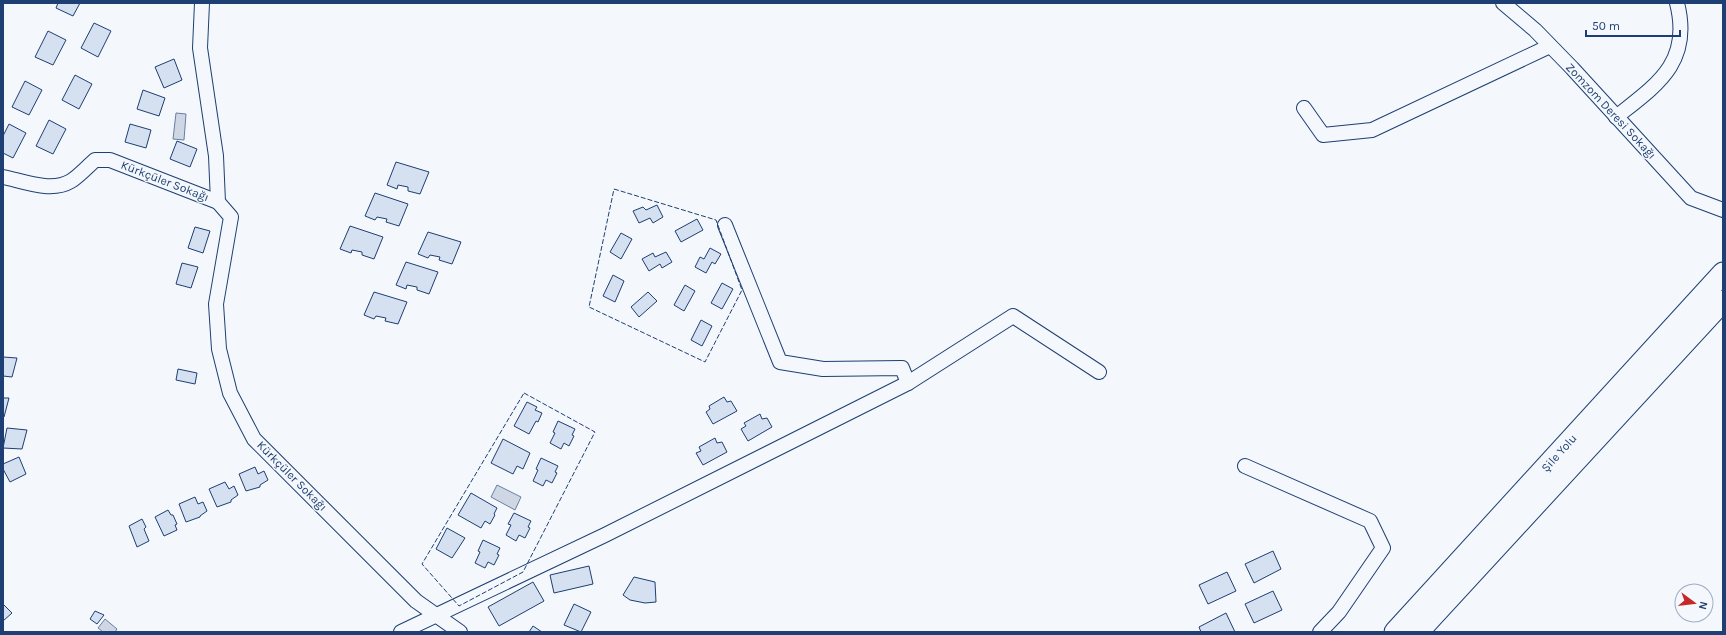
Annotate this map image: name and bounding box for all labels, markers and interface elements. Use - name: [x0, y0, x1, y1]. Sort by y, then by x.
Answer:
- scale bar: [1586, 12, 1680, 38]
- text: 50 m: [1592, 19, 1620, 33]
- street label: Zomzom Deresi Sokağı: [1563, 60, 1659, 162]
- street label: Kürkçüler Sokağı: [119, 158, 211, 204]
- street label: Şile Yolu: [1538, 431, 1580, 475]
- street label: Kürkçüler Sokağı: [254, 438, 330, 514]
- north arrow: [1674, 583, 1714, 623]
- text: N: [1696, 600, 1710, 611]

